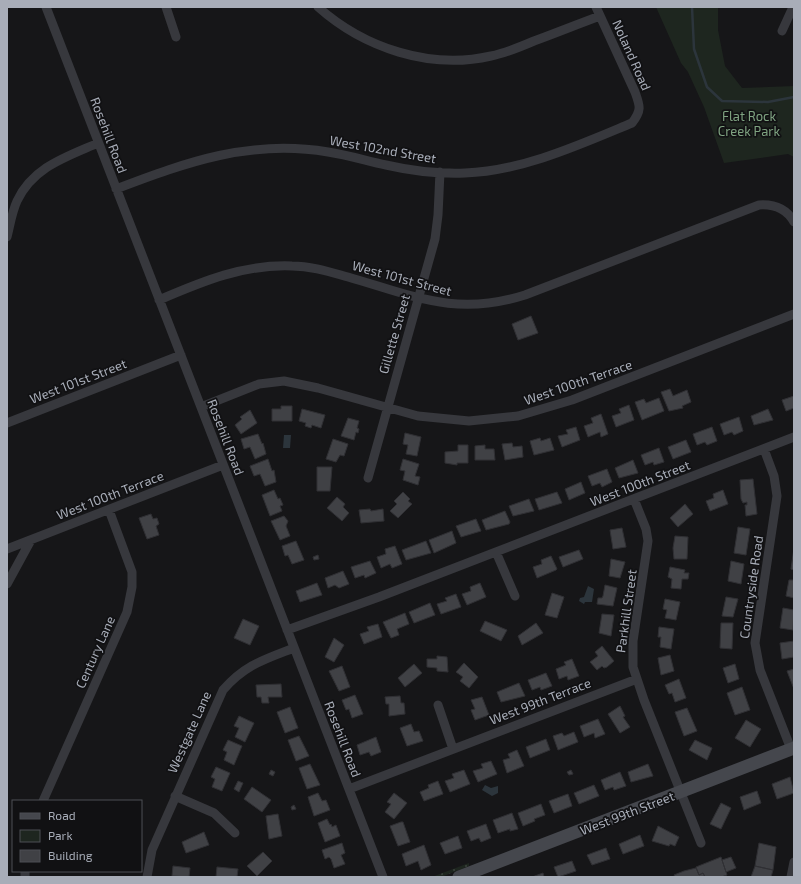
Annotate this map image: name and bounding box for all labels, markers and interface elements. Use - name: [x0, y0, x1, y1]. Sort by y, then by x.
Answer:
- street label: Noland Road: [609, 17, 655, 93]
- street label: Rosehill Road: [87, 95, 131, 175]
- park label: Flat Rock Creek Park: [718, 108, 781, 139]
- street label: West 102nd Street: [328, 132, 438, 166]
- street label: West 101st Street: [351, 257, 454, 299]
- street label: Gillette Street: [375, 292, 413, 376]
- street label: West 101st Street: [27, 355, 129, 407]
- street label: West 100th Terrace: [522, 356, 634, 408]
- street label: Rosehill Road: [204, 397, 248, 477]
- street label: West 100th Street: [588, 457, 692, 509]
- street label: West 100th Terrace: [54, 467, 166, 523]
- street label: Countryside Road: [736, 534, 766, 640]
- street label: Parkhill Street: [612, 568, 640, 654]
- street label: Century Lane: [72, 613, 118, 691]
- street label: West 99th Terrace: [487, 674, 593, 728]
- street label: Westgate Lane: [164, 688, 214, 776]
- street label: Rosehill Road: [321, 699, 365, 779]
- street label: West 99th Street: [577, 788, 677, 838]
- legend: [12, 800, 142, 872]
- text: Road: [48, 808, 76, 822]
- text: Park: [48, 828, 73, 842]
- text: Building: [48, 848, 93, 862]

